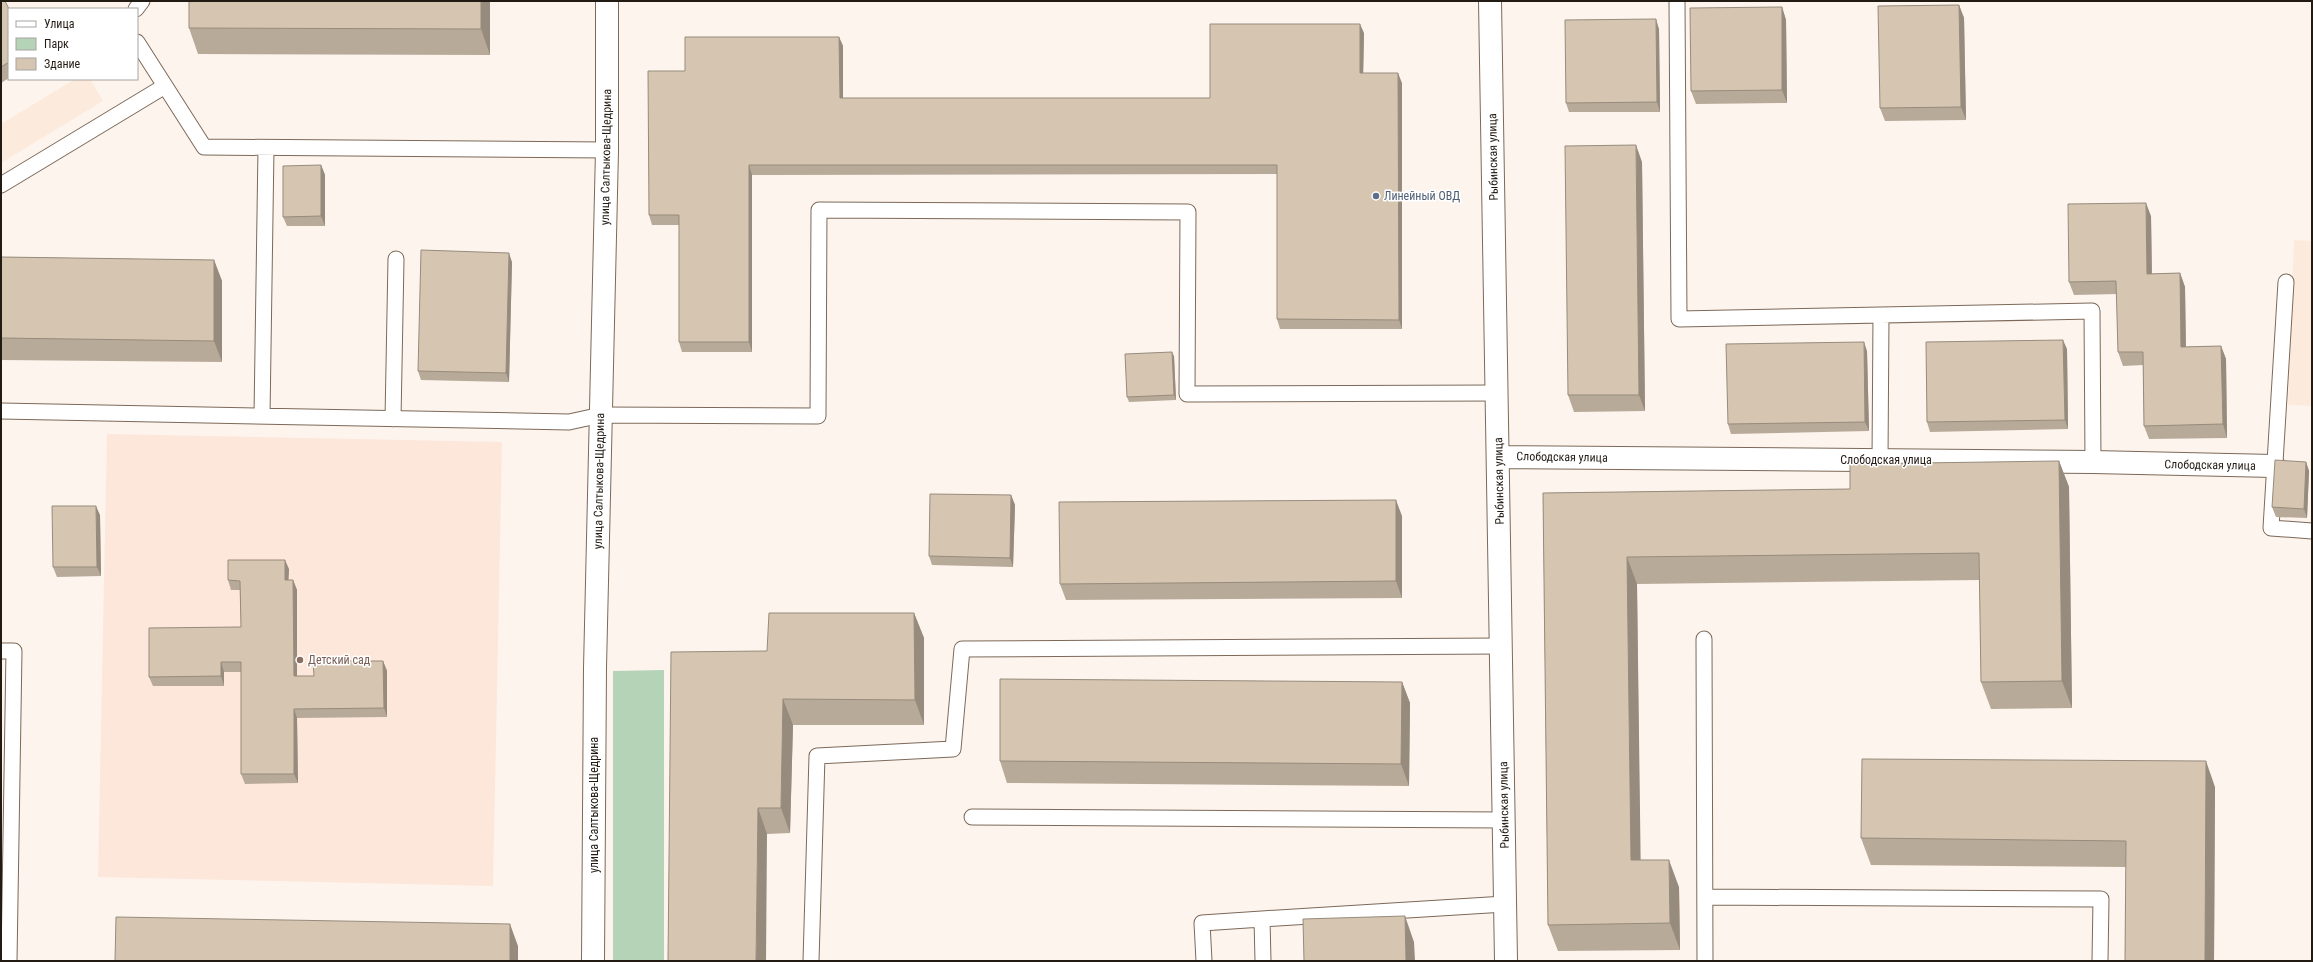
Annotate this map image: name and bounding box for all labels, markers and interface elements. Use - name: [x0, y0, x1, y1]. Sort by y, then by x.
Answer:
- legend: [8, 8, 138, 80]
- text: Улица: [44, 17, 75, 31]
- text: Парк: [44, 37, 69, 51]
- text: Здание: [44, 57, 81, 71]
- street label: улица Салтыкова-Щедрина: [598, 89, 614, 225]
- street label: Рыбинская улица: [1485, 113, 1501, 201]
- place label: Линейный ОВД: [1384, 189, 1460, 203]
- marker: Линейный ОВД: [1371, 191, 1381, 201]
- street label: улица Салтыкова-Щедрина: [591, 413, 607, 549]
- street label: Рыбинская улица: [1491, 437, 1507, 525]
- street label: Слободская улица: [1516, 449, 1608, 465]
- street label: Слободская улица: [1840, 453, 1932, 467]
- street label: Слободская улица: [2164, 457, 2256, 473]
- place label: Детский сад: [308, 653, 371, 667]
- marker: Детский сад: [295, 655, 305, 665]
- street label: улица Салтыкова-Щедрина: [587, 737, 601, 873]
- street label: Рыбинская улица: [1496, 761, 1512, 849]

